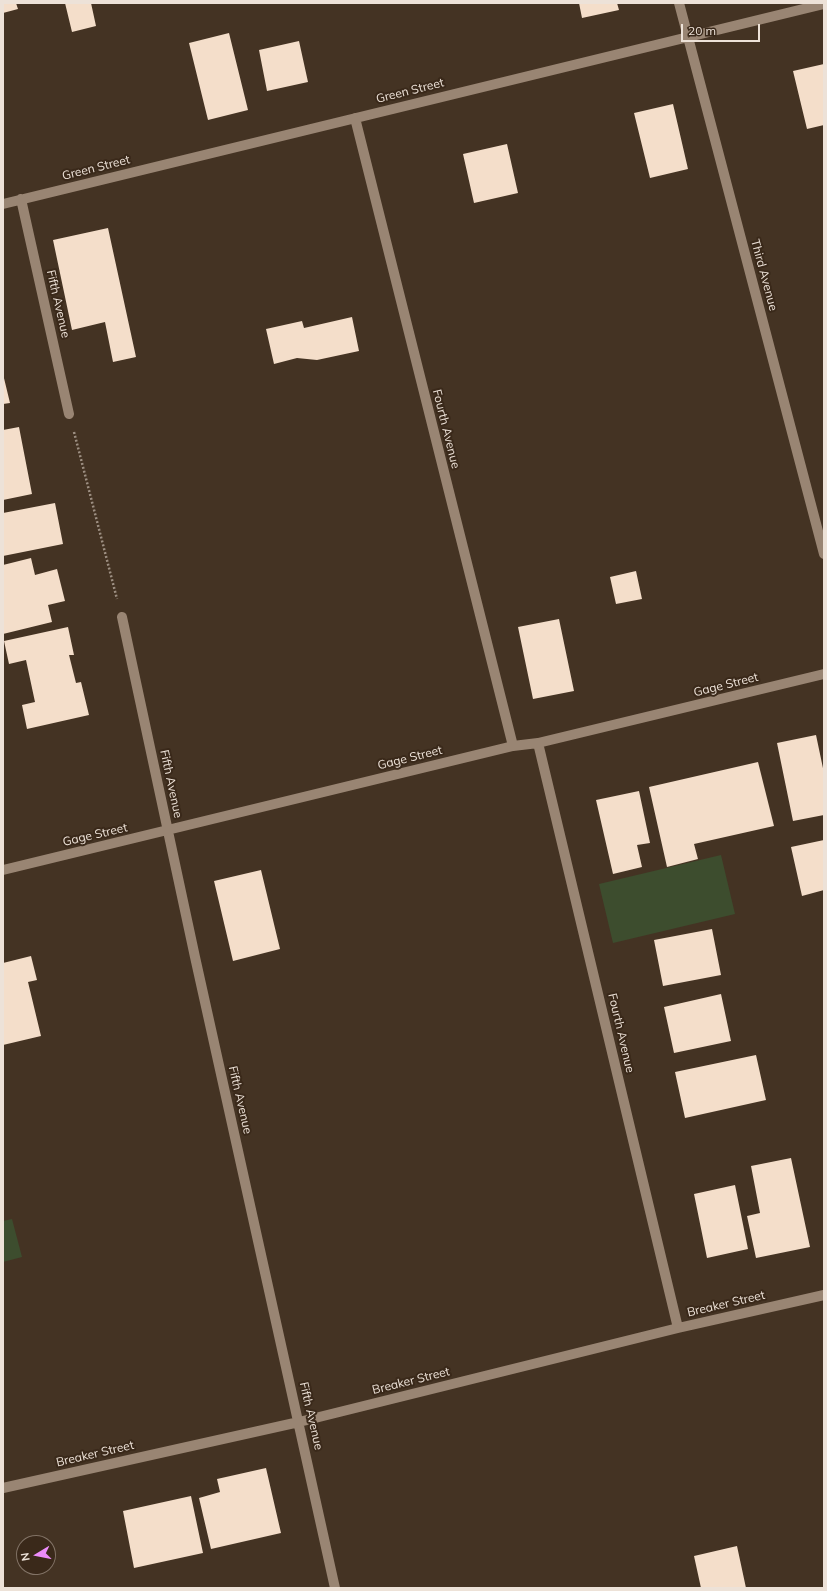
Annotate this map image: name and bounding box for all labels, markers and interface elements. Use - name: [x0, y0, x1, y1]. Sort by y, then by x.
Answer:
- scale bar: [683, 16, 762, 42]
- text: 20 m: [688, 23, 716, 38]
- street label: Green Street: [375, 76, 445, 106]
- street label: Green Street: [61, 153, 131, 183]
- street label: Third Avenue: [748, 238, 780, 312]
- street label: Fifth Avenue: [43, 269, 73, 339]
- street label: Fourth Avenue: [429, 388, 463, 470]
- street label: Gage Street: [692, 670, 760, 700]
- street label: Gage Street: [376, 743, 444, 773]
- street label: Fifth Avenue: [157, 748, 185, 820]
- street label: Gage Street: [61, 821, 129, 849]
- street label: Fourth Avenue: [605, 992, 637, 1074]
- street label: Fifth Avenue: [225, 1065, 255, 1135]
- street label: Breaker Street: [686, 1288, 766, 1320]
- street label: Breaker Street: [371, 1364, 451, 1398]
- street label: Fifth Avenue: [296, 1381, 326, 1451]
- street label: Breaker Street: [55, 1438, 135, 1470]
- north arrow: [16, 1535, 56, 1575]
- text: N: [18, 1552, 33, 1562]

